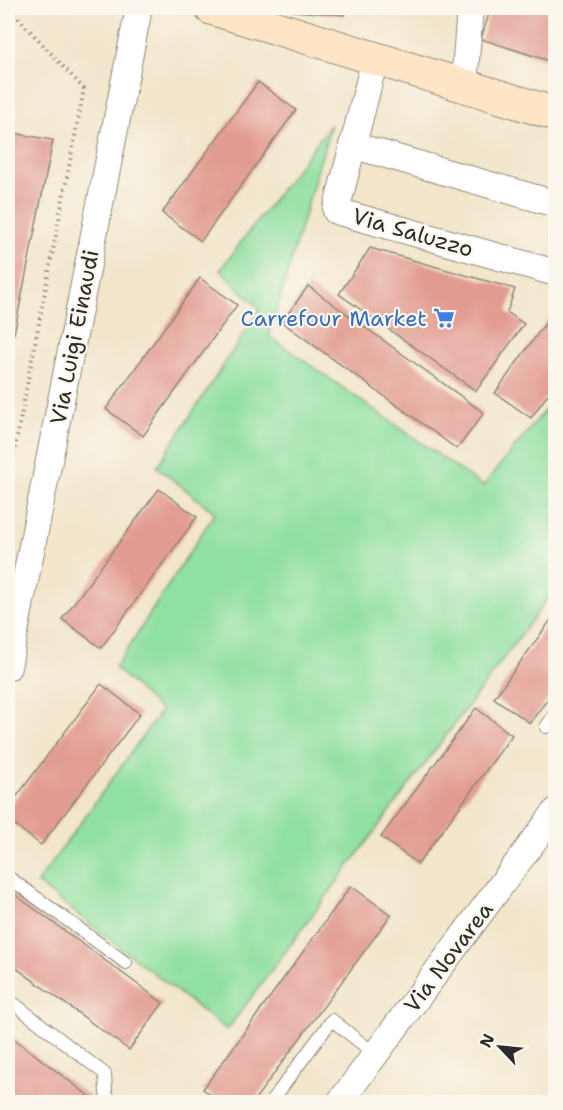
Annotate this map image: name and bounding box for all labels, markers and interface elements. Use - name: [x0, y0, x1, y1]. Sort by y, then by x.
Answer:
- street label: Via Saluzzo: [349, 201, 477, 264]
- street label: Via Luigi Einaudi: [43, 247, 106, 427]
- place label: Carrefour Market: [240, 304, 427, 333]
- supermarket icon: Carrefour Market: [432, 306, 456, 330]
- street label: Via Novarea: [397, 896, 500, 1018]
- north arrow: [470, 1017, 530, 1077]
- text: N: [475, 1030, 499, 1051]

